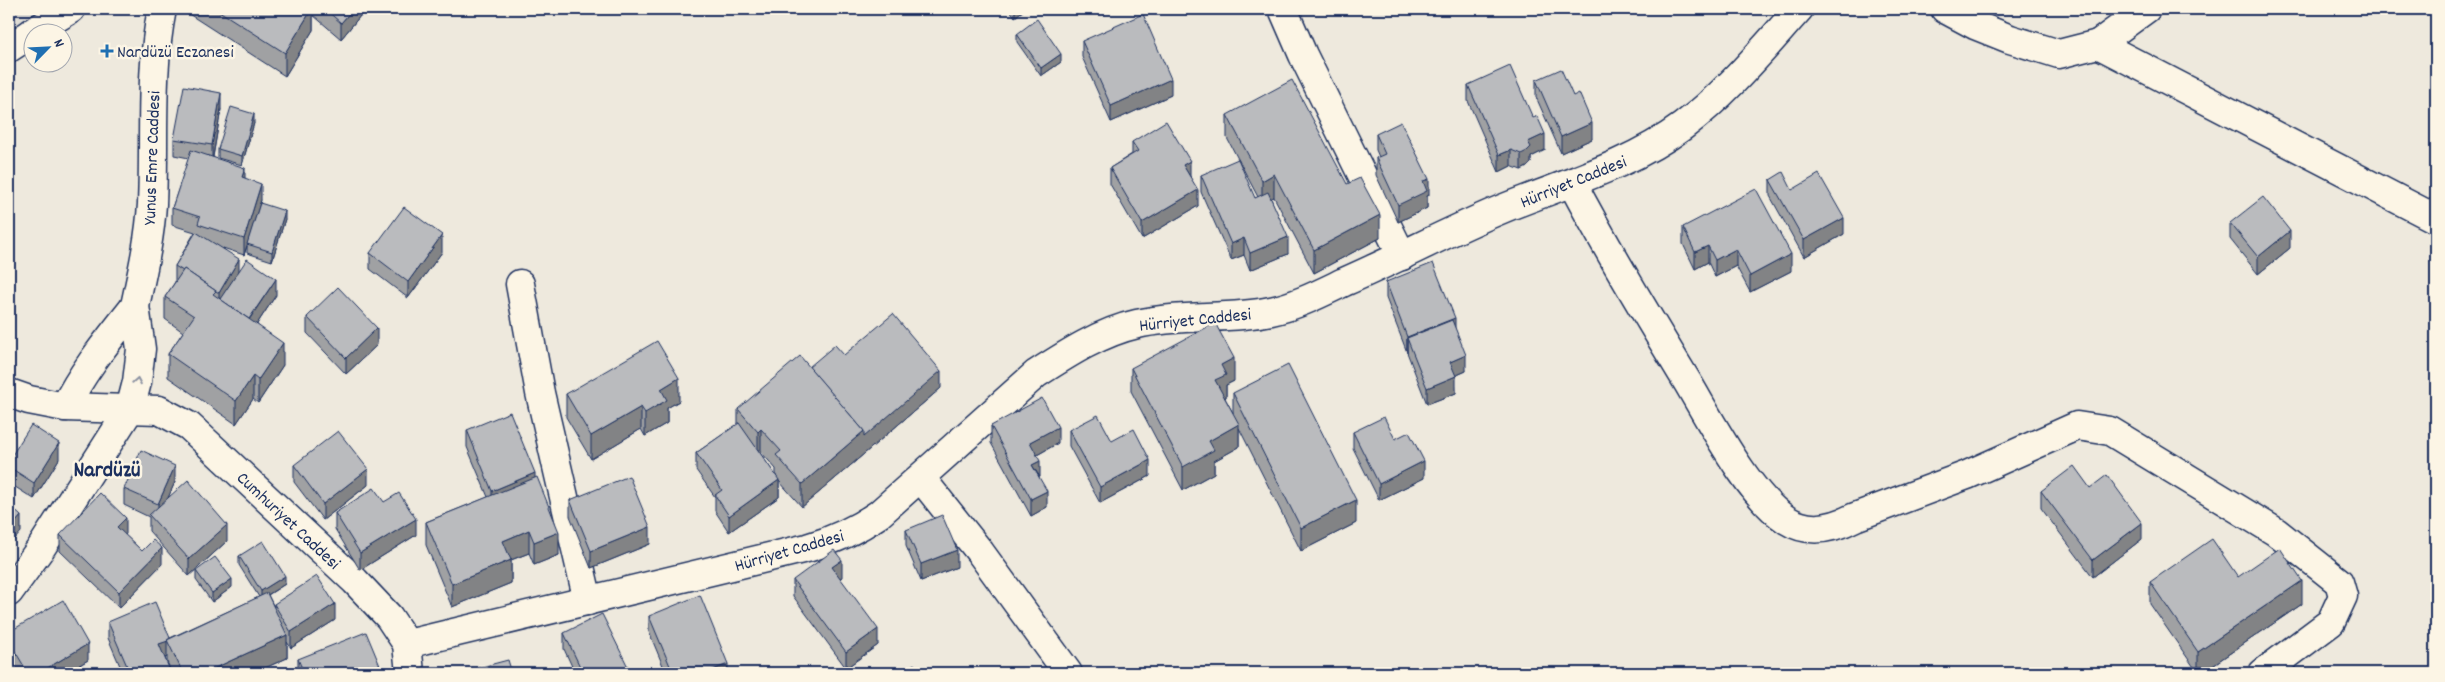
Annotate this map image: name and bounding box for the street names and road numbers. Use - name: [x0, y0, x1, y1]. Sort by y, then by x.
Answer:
- street label: Yunus Emre Caddesi: [139, 90, 168, 226]
- street label: Hürriyet Caddesi: [1517, 151, 1631, 216]
- street label: Hürriyet Caddesi: [1138, 303, 1253, 340]
- street label: Cumhuriyet Caddesi: [230, 467, 345, 577]
- street label: Hürriyet Caddesi: [732, 525, 847, 580]

